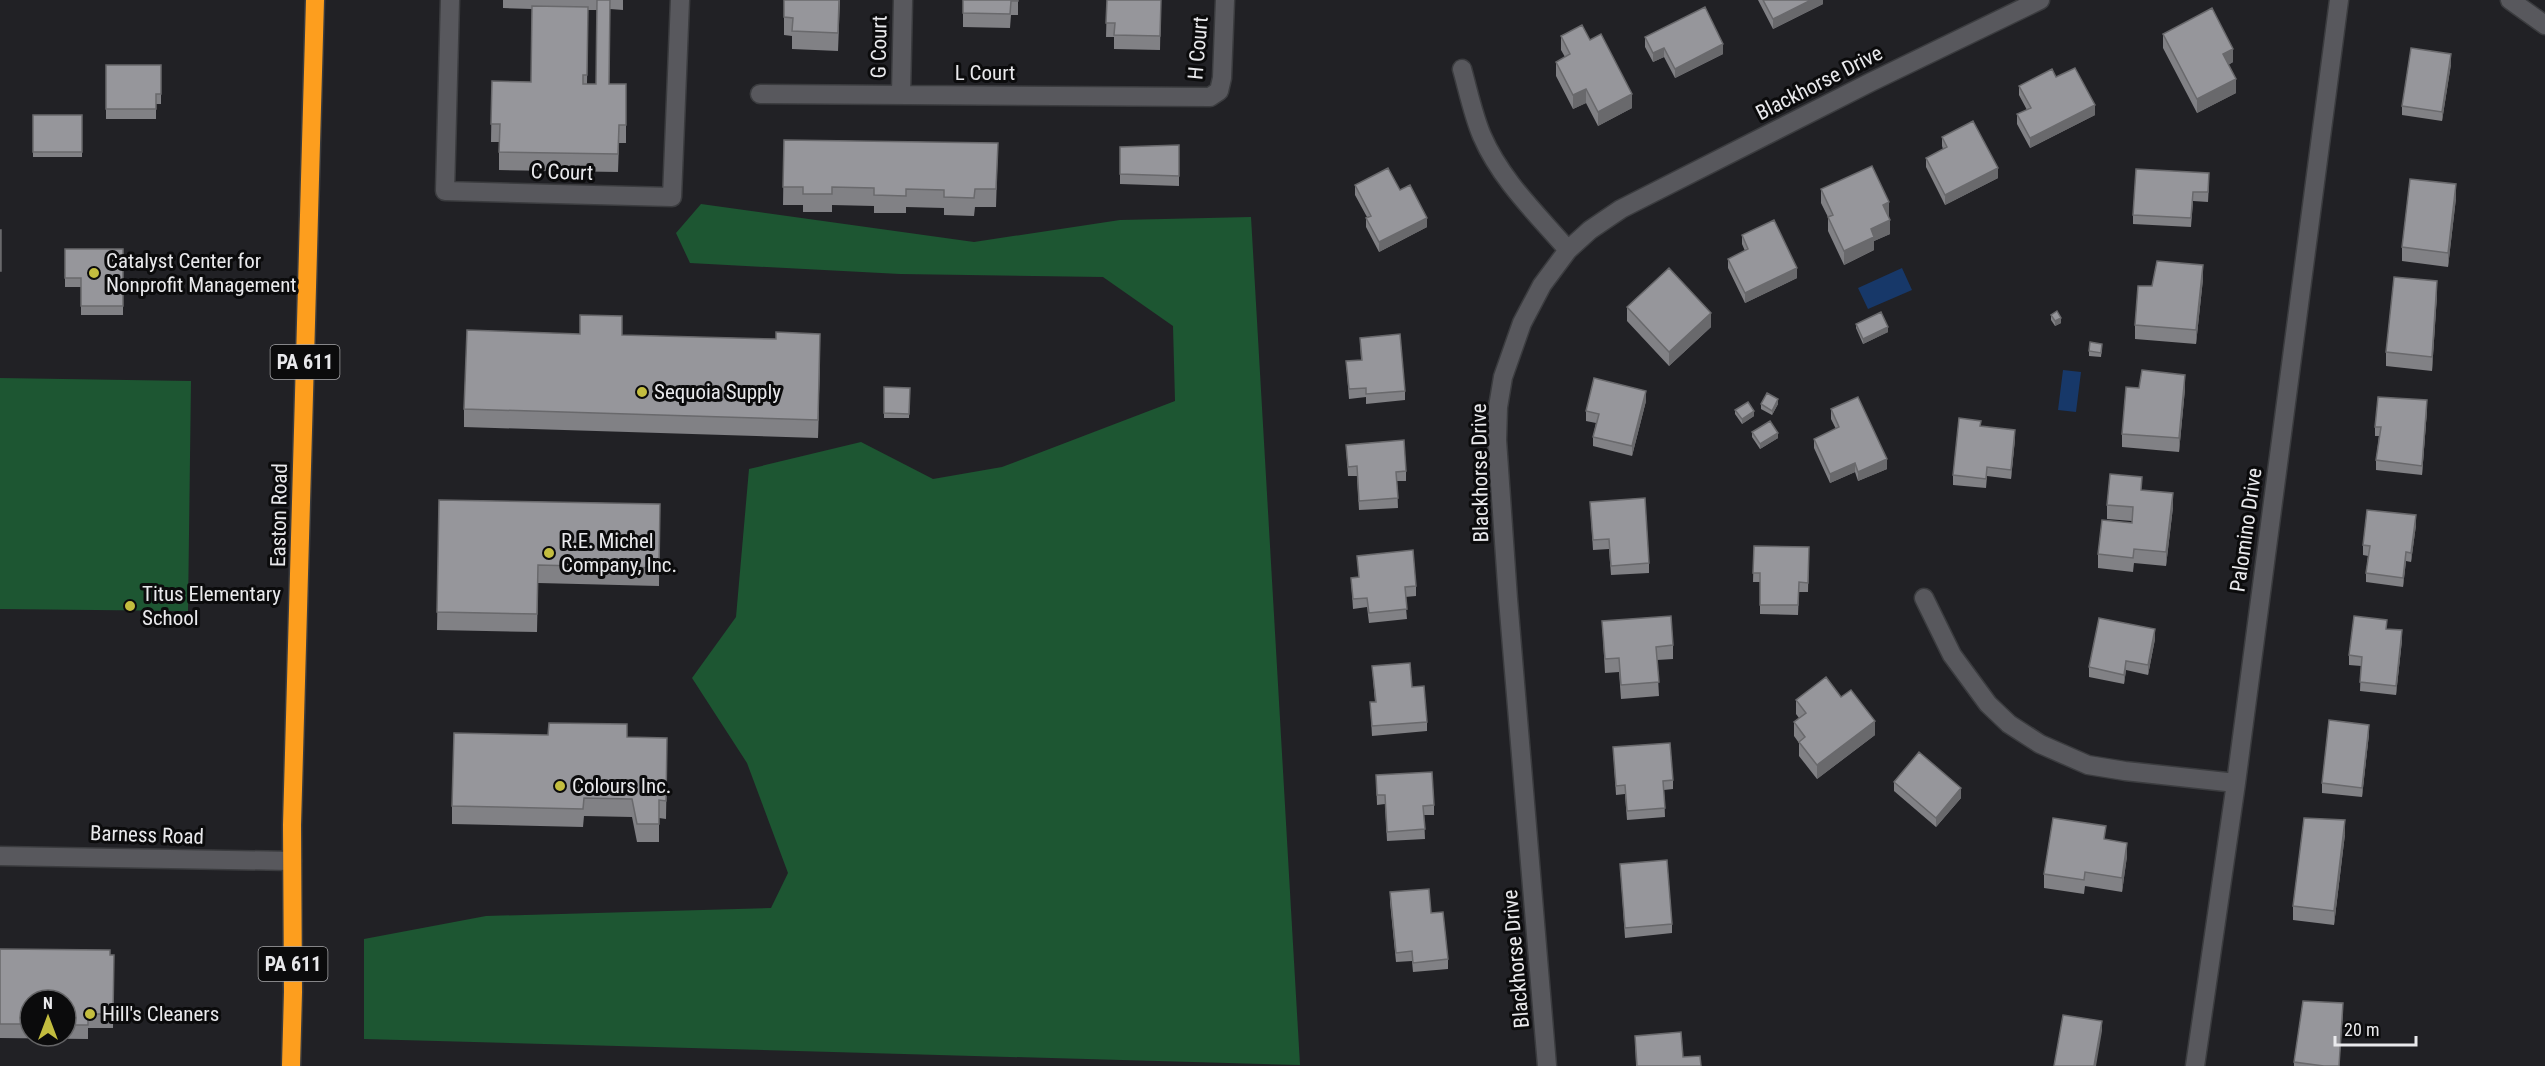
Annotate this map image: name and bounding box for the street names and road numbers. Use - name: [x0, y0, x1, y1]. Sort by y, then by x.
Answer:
- street label: G Court: [866, 15, 892, 79]
- street label: H Court: [1183, 15, 1213, 81]
- street label: Blackhorse Drive: [1752, 41, 1886, 125]
- street label: L Court: [955, 61, 1015, 85]
- street label: C Court: [530, 159, 594, 185]
- road number: PA 611: [270, 345, 340, 379]
- street label: Blackhorse Drive: [1467, 403, 1493, 543]
- street label: Easton Road: [266, 463, 292, 567]
- street label: Palomino Drive: [2225, 466, 2267, 594]
- street label: Barness Road: [90, 821, 204, 849]
- street label: Blackhorse Drive: [1498, 889, 1534, 1029]
- road number: PA 611: [258, 947, 328, 981]

